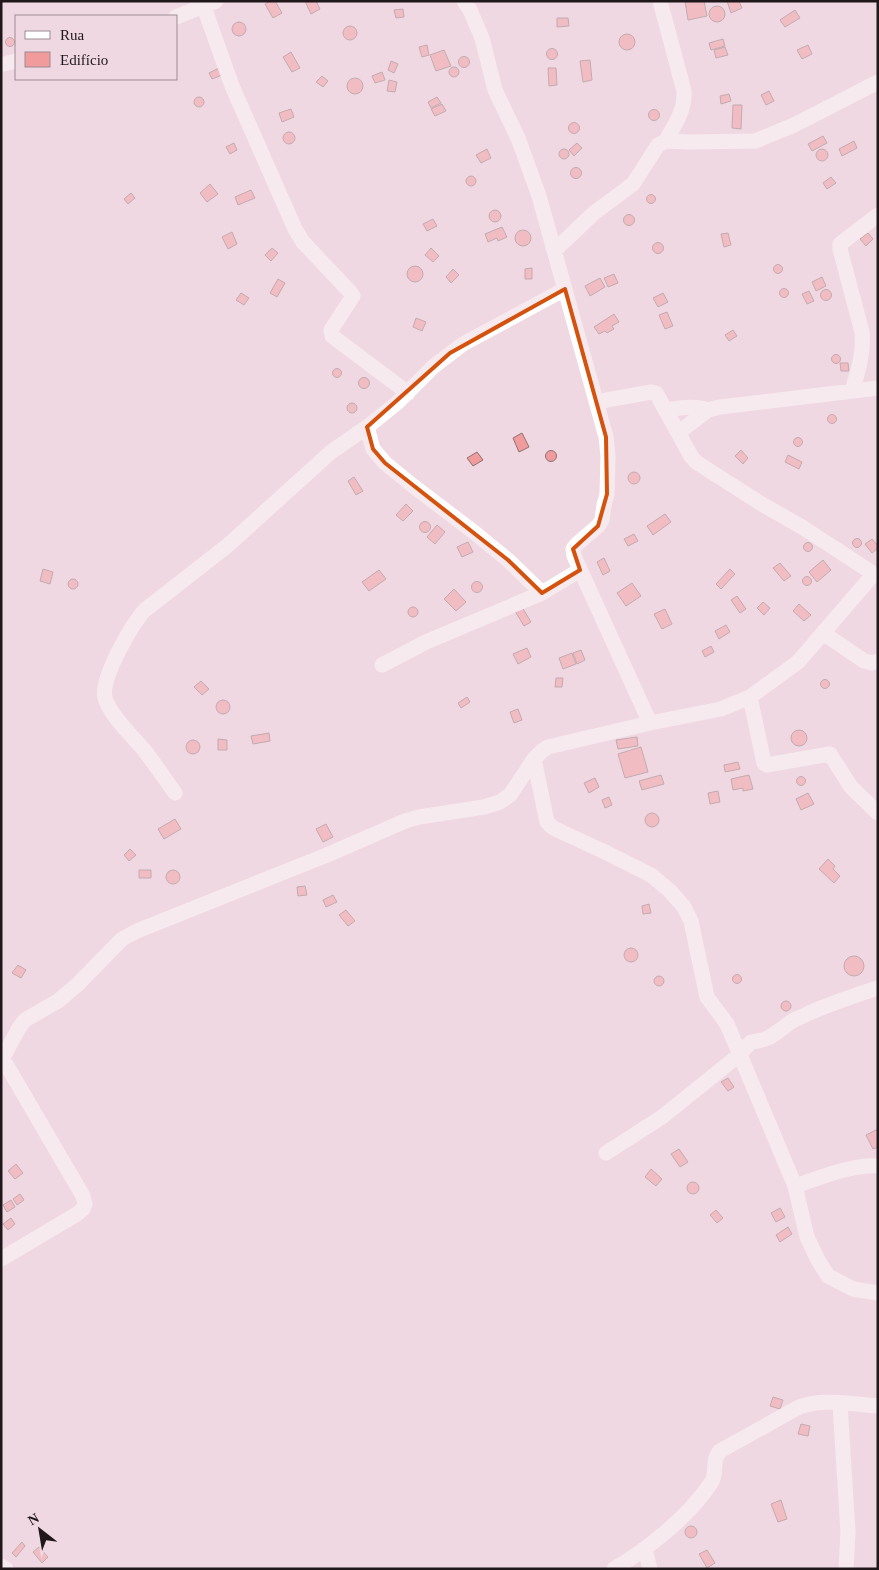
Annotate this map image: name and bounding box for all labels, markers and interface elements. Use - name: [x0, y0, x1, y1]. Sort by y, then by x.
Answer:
- legend: [15, 15, 178, 80]
- text: Rua: [60, 27, 85, 43]
- text: Edifício: [60, 52, 108, 68]
- north arrow: [15, 1505, 65, 1555]
- text: N: [25, 1510, 42, 1528]

